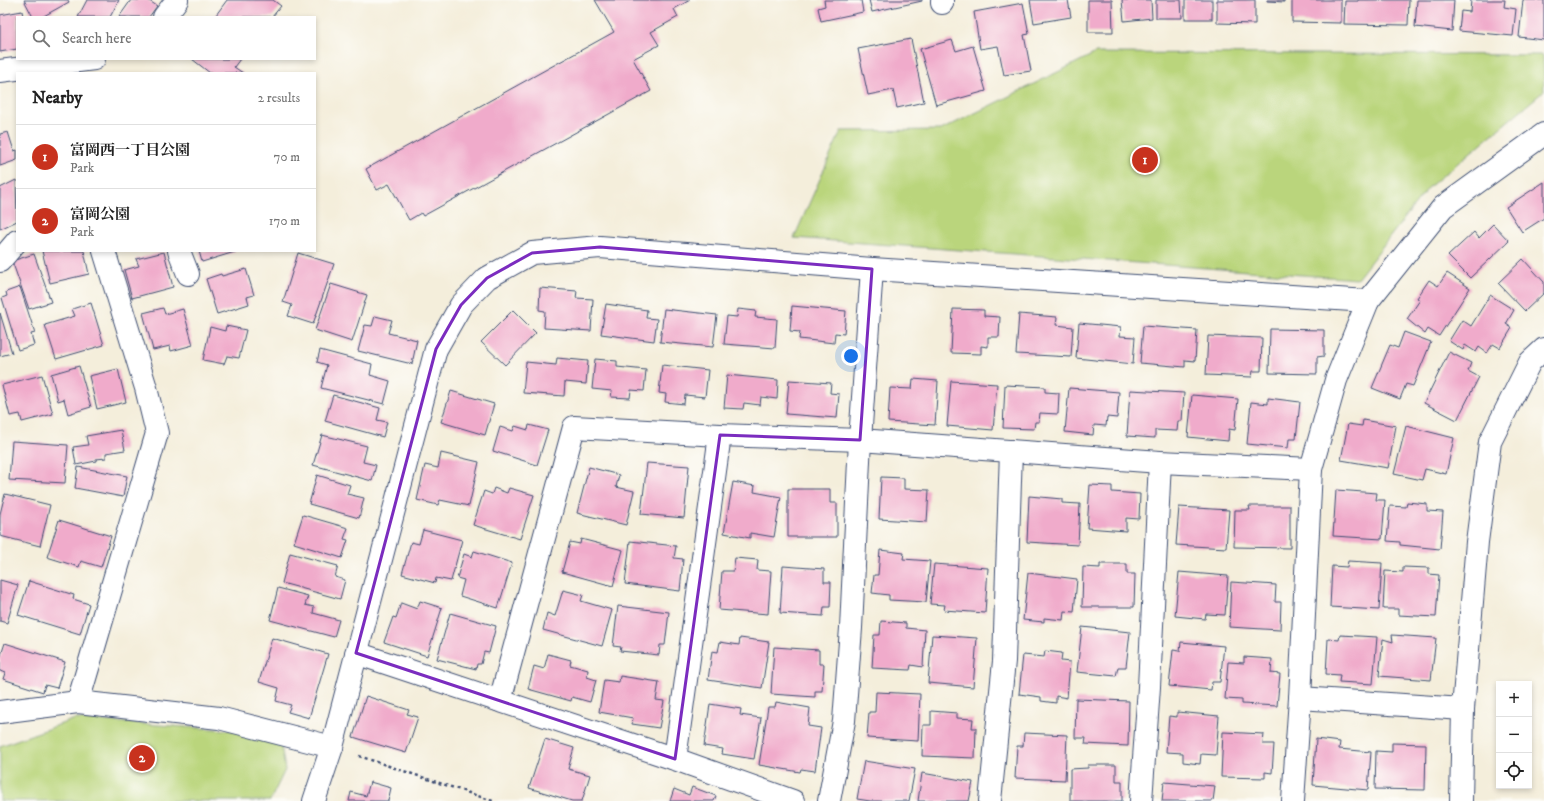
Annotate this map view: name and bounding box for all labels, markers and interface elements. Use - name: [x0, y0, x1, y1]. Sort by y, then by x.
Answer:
- search box: [16, 16, 316, 60]
- icon: search: [30, 27, 52, 49]
- text: Search here: [62, 29, 131, 48]
- text: Nearby: [32, 87, 82, 109]
- text: 2 results: [258, 90, 300, 106]
- text: 富岡西一丁目公園: [70, 141, 190, 160]
- pin: 1: [1132, 145, 1158, 175]
- text: 1: [43, 149, 47, 165]
- text: 70 m: [274, 149, 300, 165]
- text: Park: [70, 160, 94, 176]
- text: 富岡公園: [70, 205, 130, 224]
- text: 2: [42, 213, 48, 229]
- text: 170 m: [269, 213, 300, 229]
- text: Park: [70, 224, 94, 240]
- your location: [841, 346, 861, 366]
- map controls: [1496, 681, 1532, 789]
- button: +: [1496, 681, 1532, 717]
- button: −: [1496, 717, 1532, 753]
- pin: 2: [129, 743, 155, 773]
- button: locate: [1496, 753, 1532, 789]

